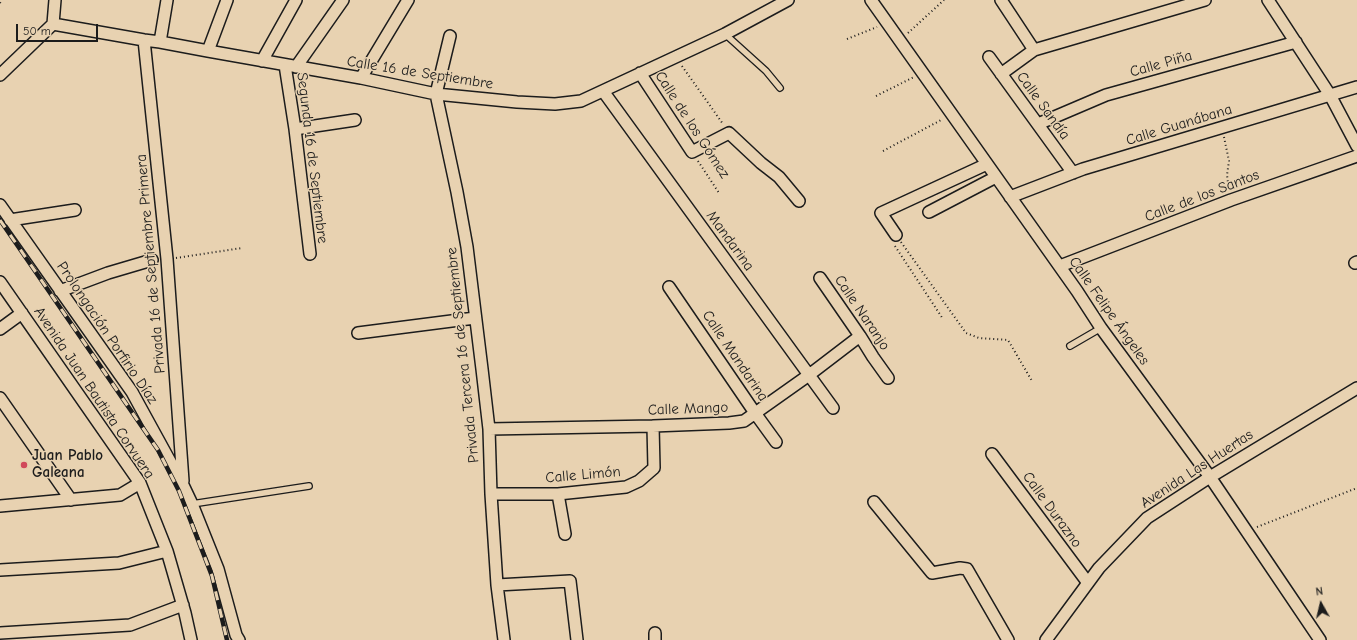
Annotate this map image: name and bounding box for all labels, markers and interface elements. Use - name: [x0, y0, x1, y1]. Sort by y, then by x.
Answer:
- scale bar: [18, 16, 100, 42]
- text: 50 m: [23, 24, 51, 38]
- street label: Calle Piña: [1128, 47, 1194, 81]
- street label: Calle 16 de Septiembre: [345, 53, 495, 93]
- street label: Calle de los Gómez: [651, 68, 733, 182]
- street label: Calle Sandía: [1012, 69, 1074, 143]
- street label: Segunda 16 de Septiembre: [293, 71, 331, 245]
- street label: Calle Guanábana: [1124, 100, 1234, 150]
- street label: Privada 16 de Septiembre Primera: [132, 153, 170, 375]
- street label: Calle de los Santos: [1142, 166, 1262, 226]
- street label: Mandarina: [702, 208, 758, 274]
- street label: Privada Tercera 16 de Septiembre: [443, 246, 483, 464]
- street label: Calle Felipe Ángeles: [1065, 253, 1153, 369]
- street label: Prolongación Porfirio Díaz: [53, 258, 161, 408]
- street label: Calle Naranjo: [830, 272, 894, 354]
- street label: Avenida Juan Bautista Corvuera: [30, 304, 158, 482]
- street label: Calle Mandarina: [698, 307, 772, 405]
- street label: Calle Mango: [647, 399, 729, 419]
- street label: Avenida Las Huertas: [1137, 426, 1257, 512]
- place label: Juan Pablo Galeana: [32, 447, 103, 482]
- marker: Juan Pablo Galeana: [19, 460, 29, 470]
- street label: Calle Limón: [545, 463, 621, 487]
- street label: Calle Durazno: [1018, 469, 1086, 551]
- north arrow: [1301, 584, 1341, 624]
- text: N: [1315, 585, 1324, 599]

